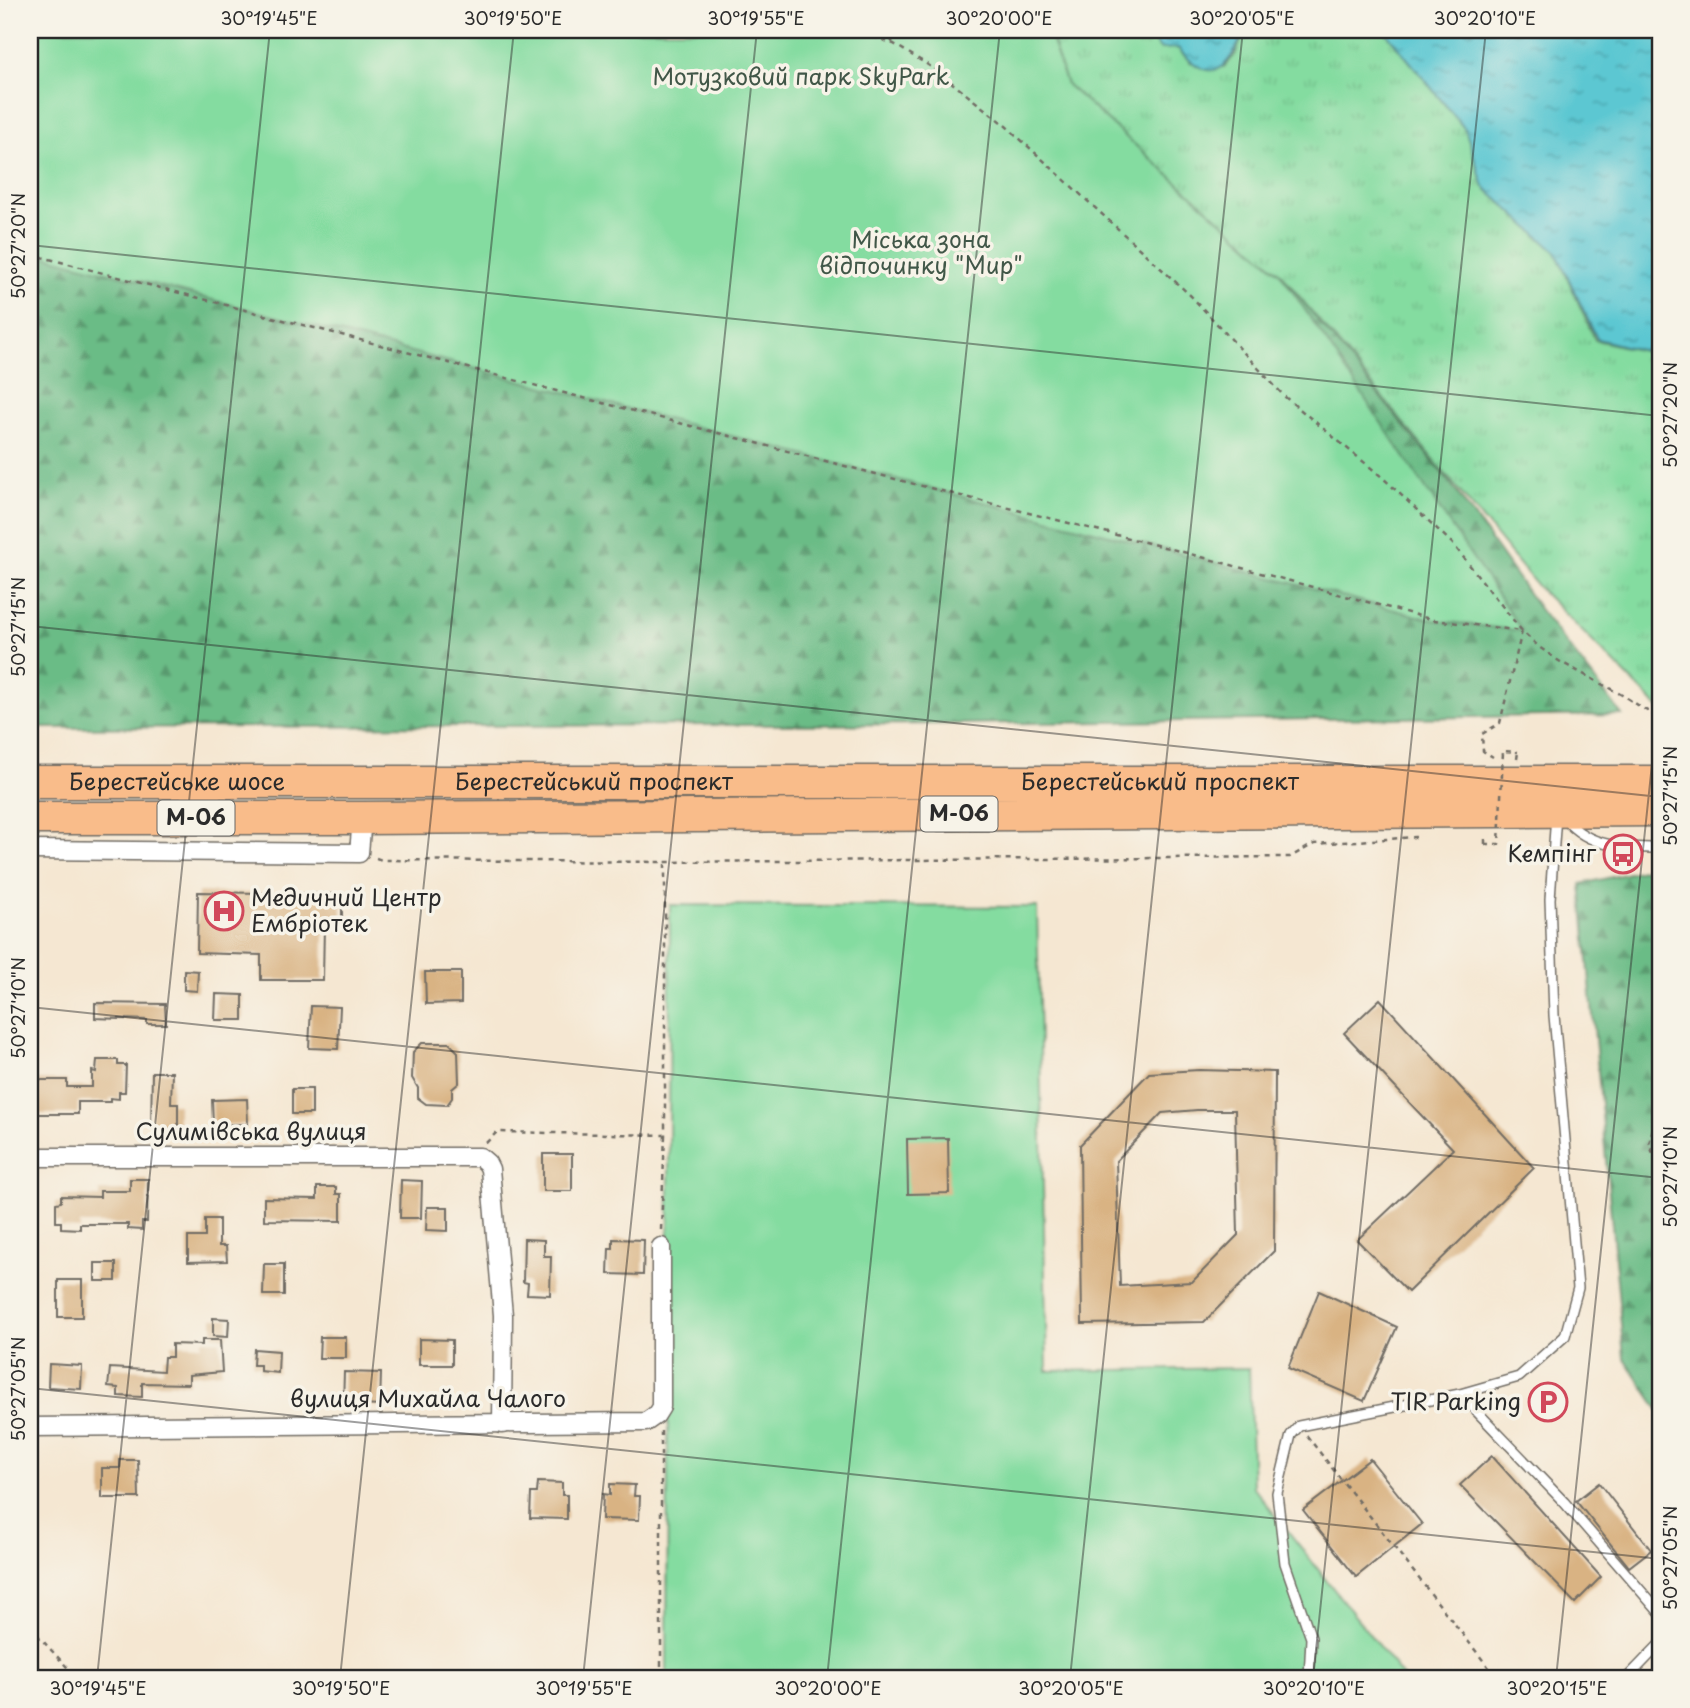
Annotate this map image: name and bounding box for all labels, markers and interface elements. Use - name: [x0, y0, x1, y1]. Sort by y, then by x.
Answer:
- text: 30°19'45"E: [220, 4, 318, 31]
- text: 30°19'50"E: [464, 4, 562, 31]
- text: 30°19'55"E: [707, 4, 805, 31]
- text: 30°20'00"E: [945, 4, 1053, 31]
- text: 30°20'05"E: [1189, 4, 1295, 31]
- text: 30°20'10"E: [1434, 4, 1536, 31]
- park label: Мотузковий парк SkyPark: [652, 58, 950, 93]
- text: 50°27'20"N: [4, 193, 31, 299]
- park label: Міська зона відпочинку "Мир": [819, 221, 1023, 282]
- text: 50°27'20"N: [1656, 362, 1683, 468]
- text: 50°27'15"N: [4, 577, 31, 677]
- text: 50°27'15"N: [1656, 746, 1683, 846]
- street label: Берестейське шосе: [69, 763, 285, 798]
- street label: Берестейський проспект: [455, 763, 734, 798]
- street label: Берестейський проспект: [1021, 763, 1300, 798]
- road number: М-06: [920, 796, 998, 832]
- road number: М-06: [158, 800, 234, 836]
- bus stop icon: Кемпінг: [1602, 833, 1644, 875]
- place label: Кемпінг: [1508, 835, 1597, 870]
- place label: Медичний Центр Ембріотек: [251, 879, 442, 940]
- hospital icon: Медичний Центр Ембріотек: [203, 890, 245, 932]
- text: 50°27'10"N: [4, 957, 31, 1059]
- street label: Сулимівська вулиця: [135, 1113, 367, 1148]
- text: 50°27'10"N: [1656, 1126, 1683, 1228]
- text: 50°27'05"N: [4, 1336, 31, 1442]
- street label: вулиця Михайла Чалого: [290, 1380, 566, 1415]
- parking icon: TIR Parking: [1527, 1381, 1569, 1423]
- place label: TIR Parking: [1390, 1383, 1521, 1418]
- text: 50°27'05"N: [1656, 1505, 1683, 1611]
- text: 30°19'45"E: [49, 1674, 147, 1701]
- text: 30°19'50"E: [292, 1674, 390, 1701]
- text: 30°19'55"E: [535, 1674, 633, 1701]
- text: 30°20'00"E: [774, 1674, 882, 1701]
- text: 30°20'05"E: [1018, 1674, 1124, 1701]
- text: 30°20'10"E: [1263, 1674, 1365, 1701]
- text: 30°20'15"E: [1507, 1674, 1607, 1701]

